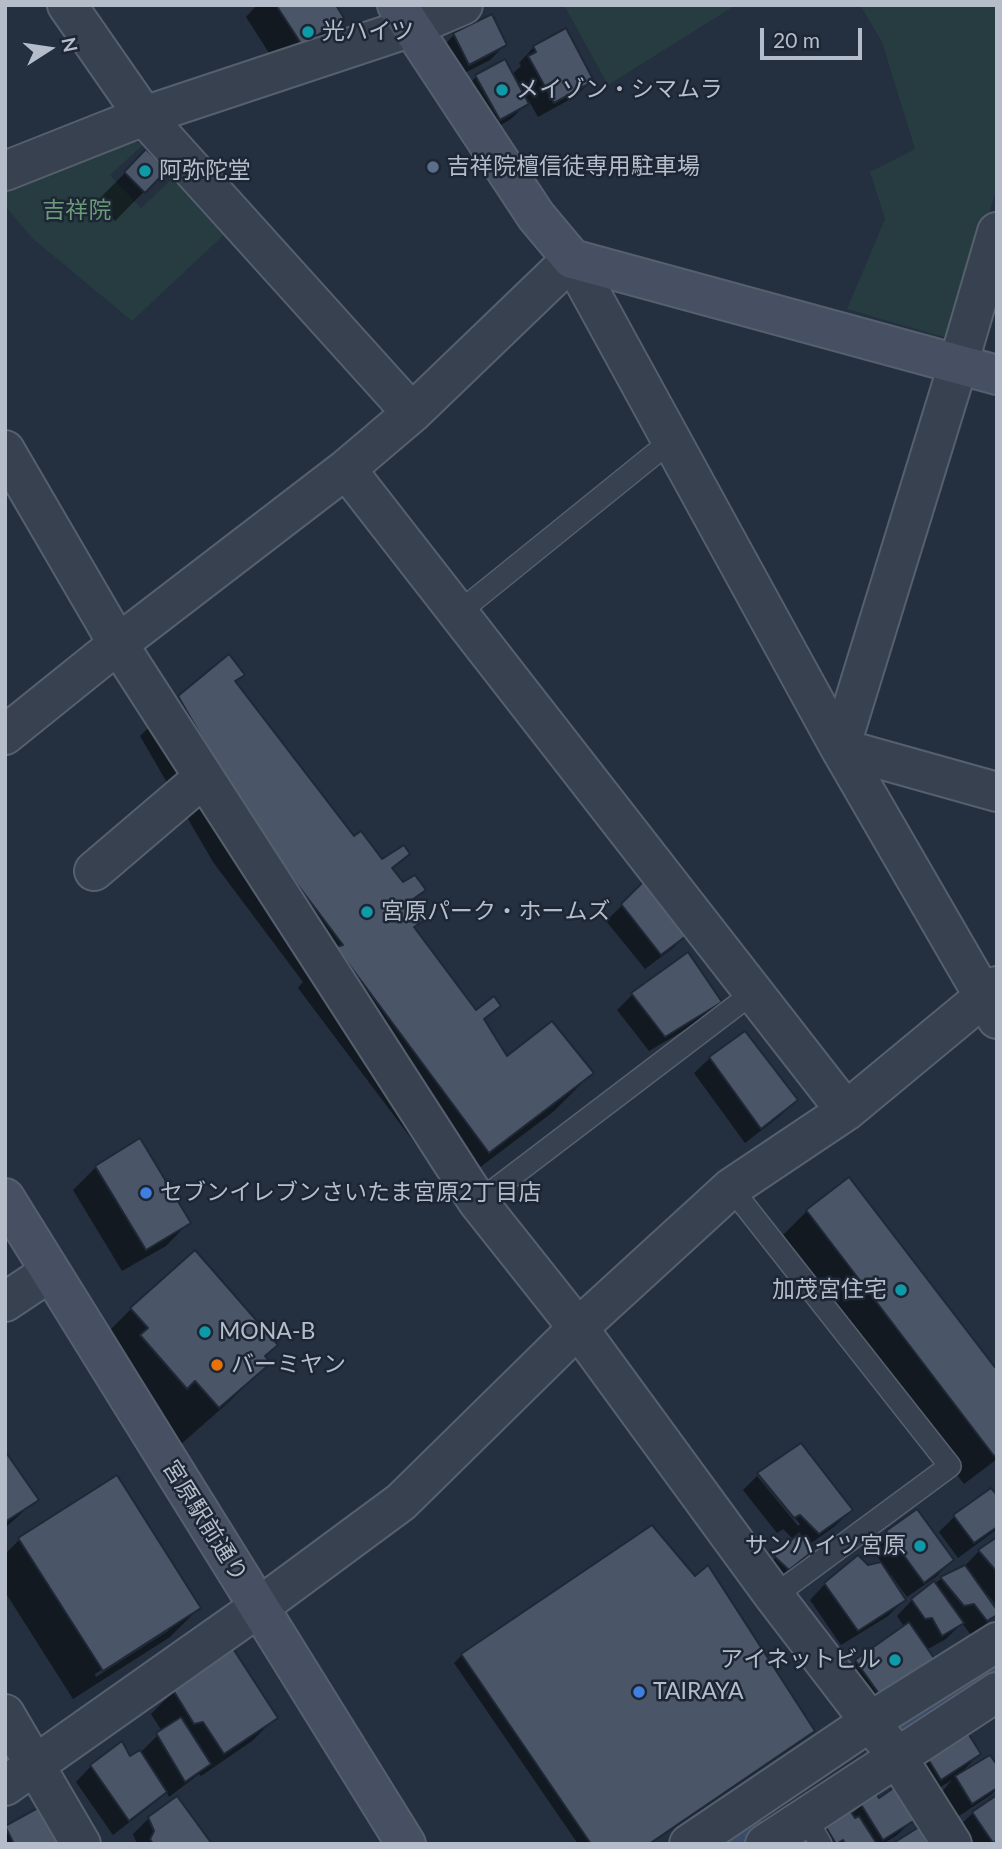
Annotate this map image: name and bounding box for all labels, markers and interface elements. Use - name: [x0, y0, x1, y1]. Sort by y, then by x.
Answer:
- north arrow: [14, 14, 84, 84]
- scale bar: [764, 14, 866, 58]
- place label: 光ハイツ: [322, 18, 414, 46]
- marker: 光ハイツ: [300, 24, 316, 40]
- text: 20 m: [773, 27, 820, 52]
- text: N: [57, 35, 83, 54]
- place label: メイゾン・シマムラ: [516, 76, 723, 104]
- marker: メイゾン・シマムラ: [494, 82, 510, 98]
- place label: 吉祥院檀信徒専用駐車場: [447, 153, 700, 181]
- place label: 阿弥陀堂: [159, 157, 251, 185]
- marker: 吉祥院檀信徒専用駐車場: [425, 159, 441, 175]
- marker: 阿弥陀堂: [137, 163, 153, 179]
- park label: 吉祥院: [43, 197, 111, 225]
- place label: 宮原パーク・ホームズ: [381, 898, 611, 926]
- marker: 宮原パーク・ホームズ: [359, 904, 375, 920]
- place label: セブンイレブンさいたま宮原2丁目店: [160, 1179, 541, 1207]
- marker: セブンイレブンさいたま宮原2丁目店: [138, 1185, 154, 1201]
- place label: 加茂宮住宅: [772, 1276, 887, 1304]
- marker: 加茂宮住宅: [893, 1282, 909, 1298]
- place label: MONA-B: [219, 1318, 315, 1346]
- marker: MONA-B: [197, 1324, 213, 1340]
- place label: バーミヤン: [231, 1351, 346, 1379]
- marker: バーミヤン: [209, 1357, 225, 1373]
- street label: 宮原駅前通り: [157, 1455, 253, 1587]
- place label: サンハイツ宮原: [745, 1532, 906, 1560]
- marker: サンハイツ宮原: [912, 1538, 928, 1554]
- place label: アイネットビル: [720, 1646, 881, 1674]
- marker: アイネットビル: [887, 1652, 903, 1668]
- place label: TAIRAYA: [653, 1678, 744, 1706]
- marker: TAIRAYA: [631, 1684, 647, 1700]

